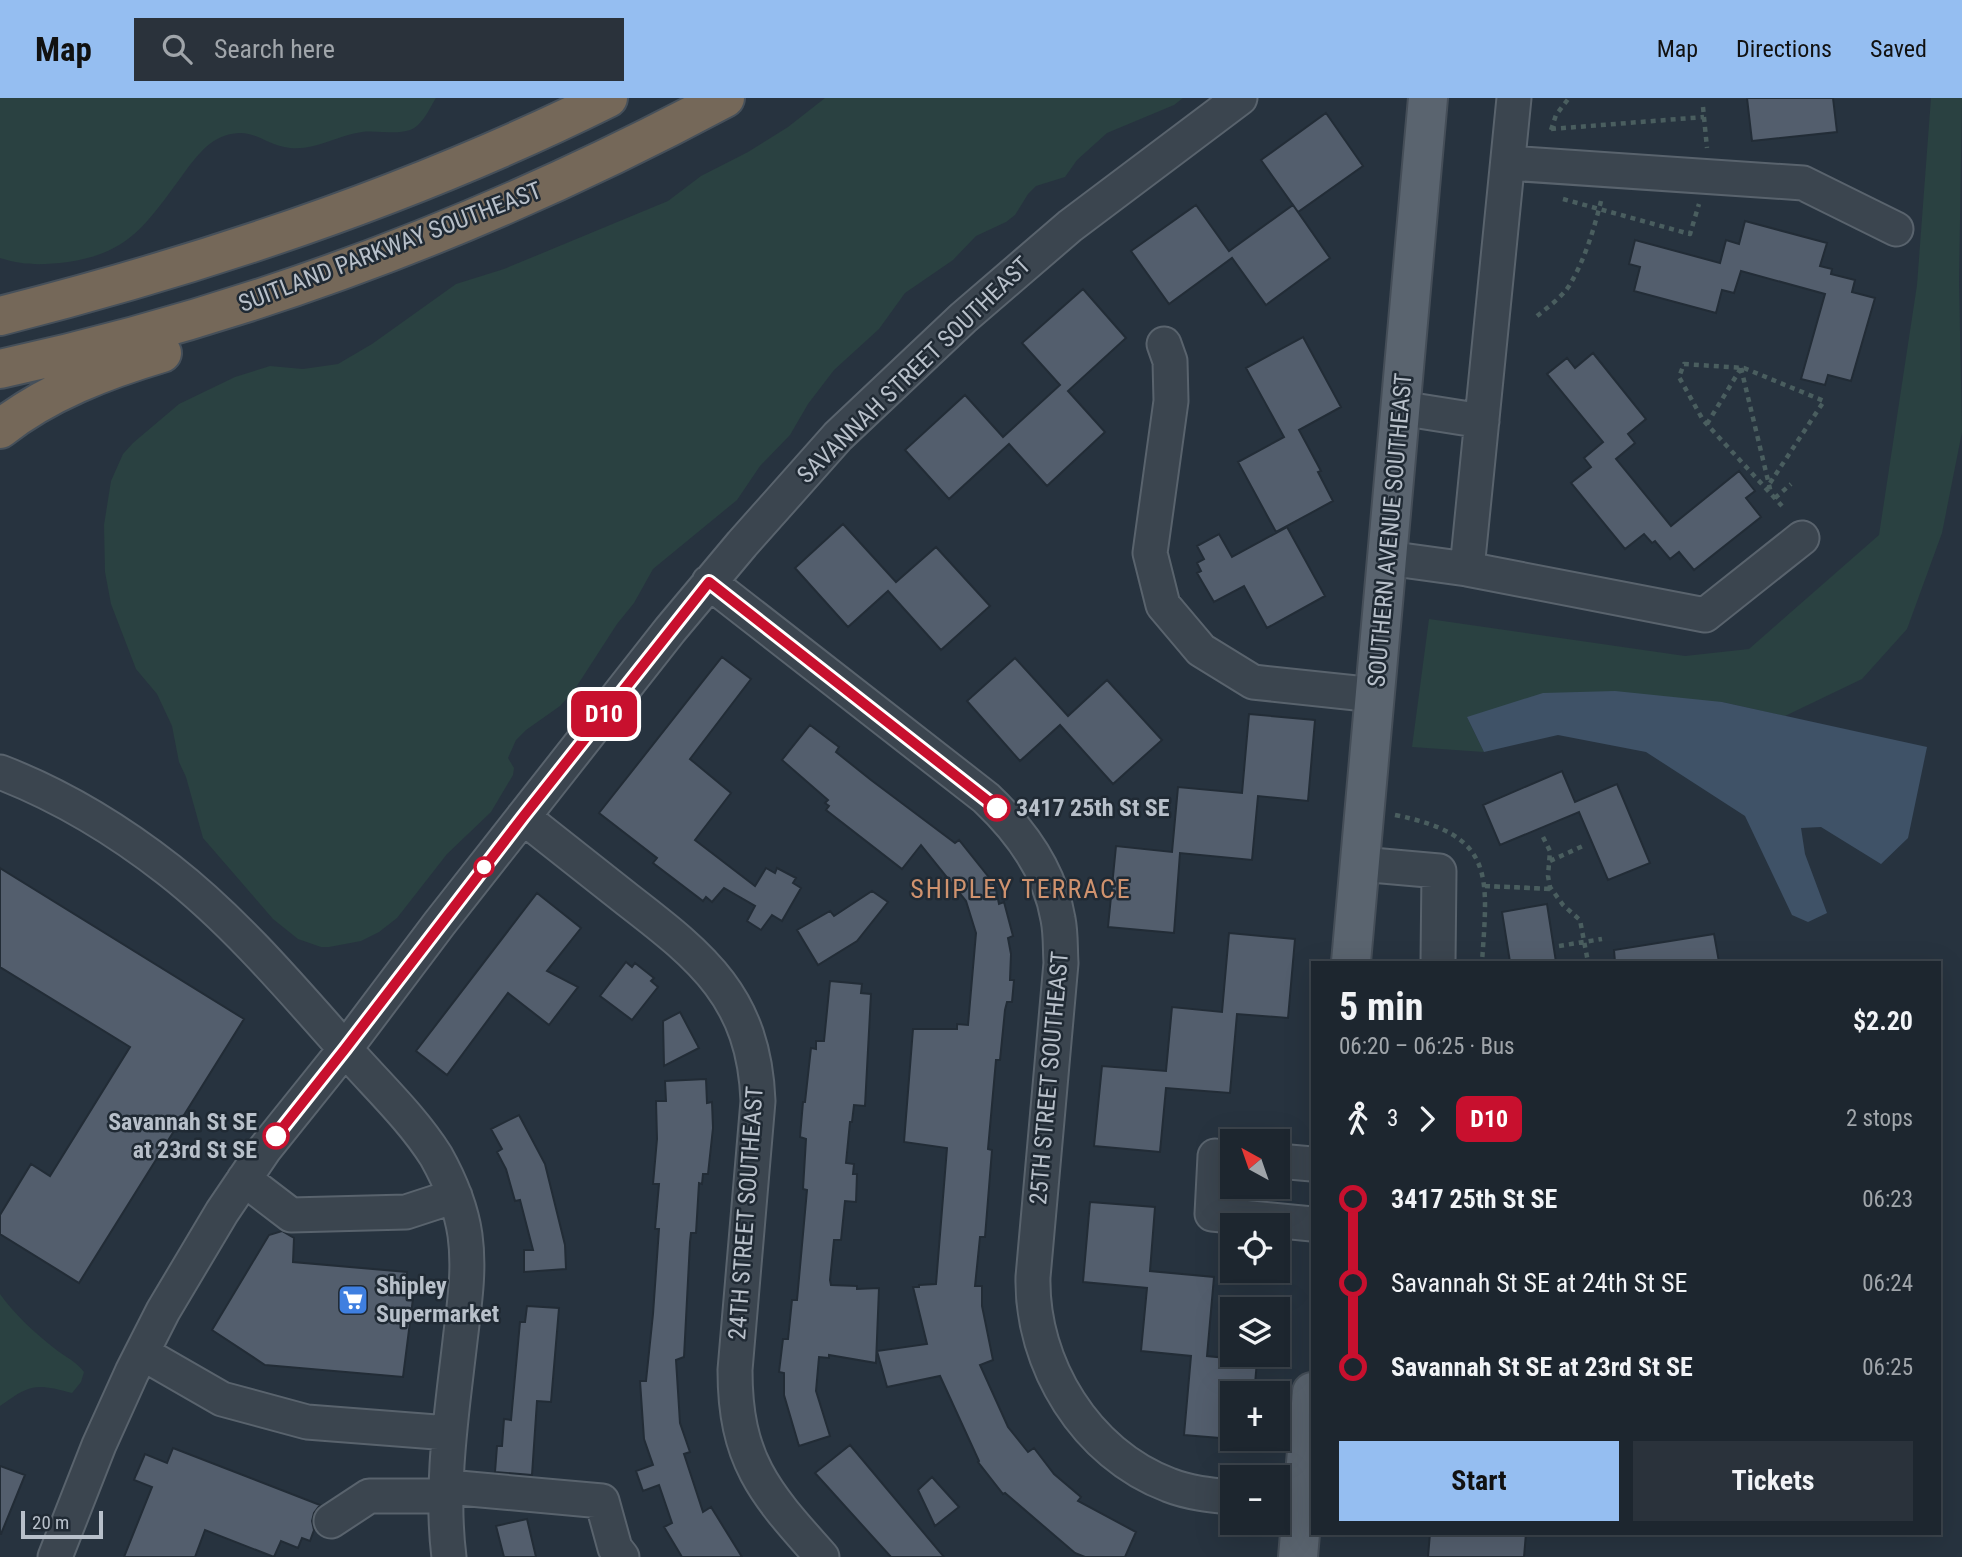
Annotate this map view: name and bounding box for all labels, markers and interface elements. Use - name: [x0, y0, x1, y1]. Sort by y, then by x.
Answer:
- search box: [134, 18, 624, 81]
- text: Map: [35, 30, 92, 69]
- icon: search: [158, 30, 196, 68]
- text: Search here: [214, 34, 335, 64]
- text: Map: [1657, 35, 1698, 63]
- text: Directions: [1736, 35, 1832, 63]
- text: Saved: [1870, 35, 1927, 63]
- street label: SUITLAND PARKWAY SOUTHEAST: [235, 176, 545, 318]
- street label: SAVANNAH STREET SOUTHEAST: [791, 251, 1037, 489]
- street label: SOUTHERN AVENUE SOUTHEAST: [1362, 372, 1418, 688]
- line badge: D10: [564, 691, 644, 737]
- text: D10: [585, 700, 623, 728]
- place label: 3417 25th St SE: [1016, 794, 1170, 822]
- marker: 3417 25th St SE: [984, 795, 1010, 821]
- unlabelled marker: [474, 857, 494, 877]
- district label: SHIPLEY TERRACE: [910, 874, 1132, 904]
- street label: 25TH STREET SOUTHEAST: [1024, 950, 1074, 1206]
- text: 5 min: [1339, 985, 1423, 1029]
- text: $2.20: [1853, 1006, 1913, 1036]
- text: 06:20 – 06:25 · Bus: [1339, 1033, 1515, 1060]
- street label: 24TH STREET SOUTHEAST: [723, 1085, 769, 1341]
- icon: walk: [1339, 1100, 1377, 1138]
- icon: forward: [1408, 1100, 1446, 1138]
- text: 3: [1387, 1105, 1398, 1132]
- text: D10: [1470, 1105, 1508, 1133]
- text: 2 stops: [1846, 1105, 1913, 1132]
- place label: Savannah St SE at 23rd St SE: [108, 1108, 257, 1164]
- marker: Savannah St SE at 23rd St SE: [263, 1123, 289, 1149]
- north arrow: [1220, 1129, 1290, 1199]
- map controls: [1220, 1129, 1290, 1535]
- text: 3417 25th St SE: [1391, 1184, 1557, 1214]
- text: 06:23: [1862, 1186, 1913, 1213]
- button: locate: [1220, 1213, 1290, 1283]
- text: Savannah St SE at 24th St SE: [1391, 1268, 1687, 1298]
- text: 06:24: [1862, 1270, 1913, 1297]
- place label: Shipley Supermarket: [376, 1272, 499, 1328]
- supermarket icon: Shipley Supermarket: [336, 1283, 370, 1317]
- button: layers: [1220, 1297, 1290, 1367]
- text: Savannah St SE at 23rd St SE: [1391, 1352, 1693, 1382]
- text: 06:25: [1862, 1354, 1913, 1381]
- button: +: [1220, 1381, 1290, 1451]
- button: Start: [1339, 1441, 1619, 1521]
- button: Tickets: [1633, 1441, 1913, 1521]
- button: −: [1220, 1465, 1290, 1535]
- scale bar: [21, 1508, 103, 1540]
- text: 20 m: [32, 1511, 69, 1534]

